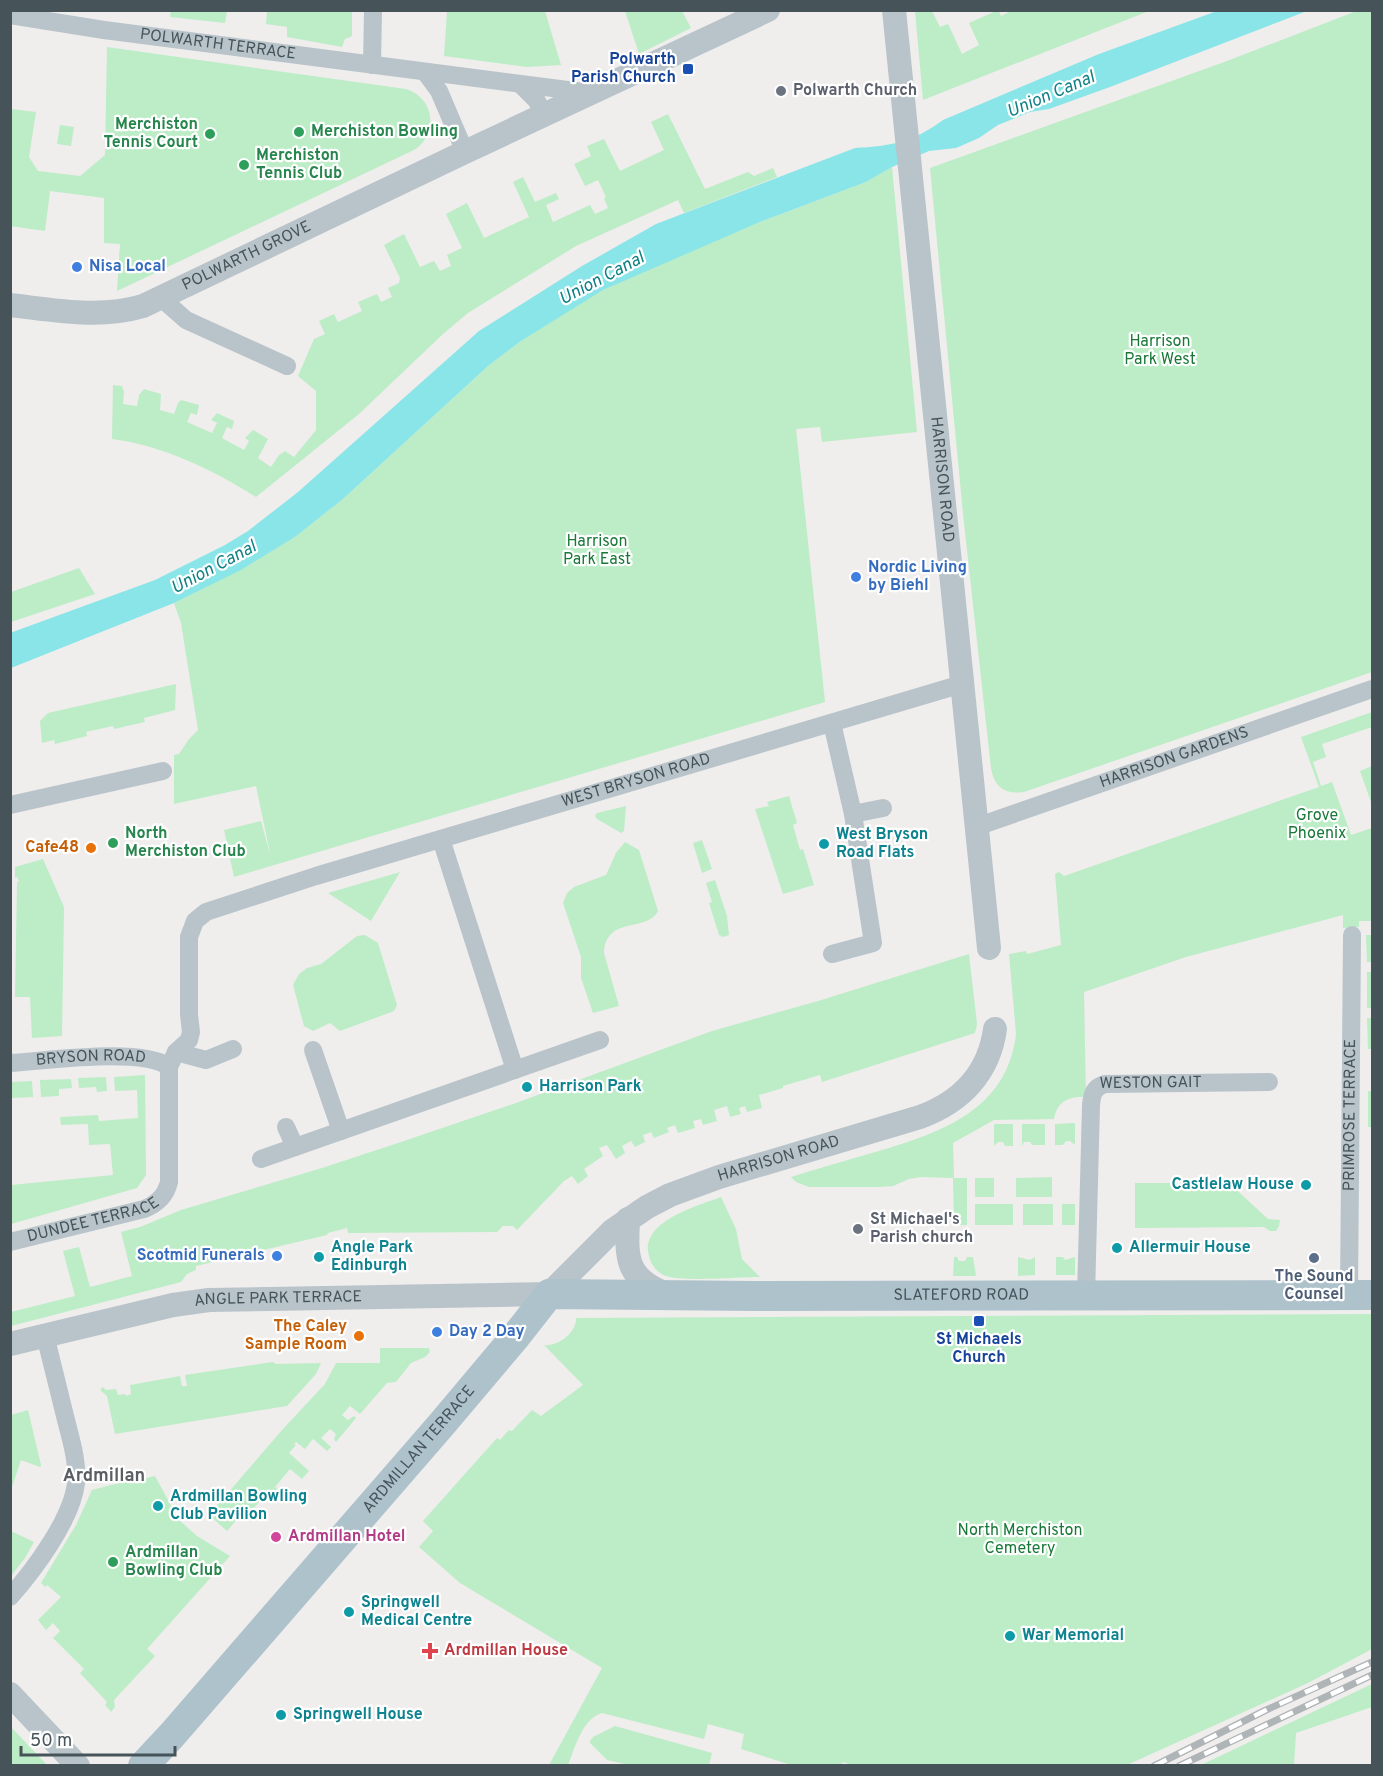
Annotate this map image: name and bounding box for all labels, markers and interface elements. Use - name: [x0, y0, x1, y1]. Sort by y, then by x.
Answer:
- street label: POLWARTH TERRACE: [139, 25, 297, 65]
- place label: Polwarth Parish Church: [571, 50, 676, 88]
- marker: Polwarth Parish Church: [681, 62, 695, 76]
- water label: Union Canal: [1003, 66, 1100, 124]
- place label: Polwarth Church: [793, 81, 917, 101]
- marker: Polwarth Church: [774, 84, 788, 98]
- place label: Merchiston Tennis Court: [104, 115, 198, 153]
- place label: Merchiston Bowling: [311, 122, 458, 142]
- marker: Merchiston Bowling: [292, 125, 306, 139]
- marker: Merchiston Tennis Court: [203, 127, 217, 141]
- place label: Merchiston Tennis Club: [256, 146, 342, 184]
- marker: Merchiston Tennis Club: [237, 158, 251, 172]
- street label: POLWARTH GROVE: [179, 217, 314, 296]
- water label: Union Canal: [555, 246, 650, 311]
- place label: Nisa Local: [89, 257, 166, 277]
- marker: Nisa Local: [70, 260, 84, 274]
- park label: Harrison Park West: [1124, 332, 1196, 370]
- street label: HARRISON ROAD: [925, 416, 958, 544]
- park label: Harrison Park East: [563, 532, 631, 570]
- water label: Union Canal: [167, 535, 262, 600]
- place label: Nordic Living by Biehl: [868, 558, 967, 596]
- marker: Nordic Living by Biehl: [849, 570, 863, 584]
- street label: HARRISON GARDENS: [1097, 723, 1252, 793]
- street label: WEST BRYSON ROAD: [559, 749, 713, 812]
- park label: Grove Phoenix: [1288, 806, 1346, 844]
- place label: North Merchiston Club: [125, 824, 246, 862]
- place label: West Bryson Road Flats: [836, 825, 928, 863]
- marker: North Merchiston Club: [106, 836, 120, 850]
- marker: West Bryson Road Flats: [817, 837, 831, 851]
- place label: Cafe48: [25, 838, 79, 858]
- marker: Cafe48: [84, 841, 98, 855]
- street label: PRIMROSE TERRACE: [1340, 1039, 1361, 1191]
- street label: BRYSON ROAD: [35, 1046, 147, 1071]
- street label: WESTON GAIT: [1099, 1073, 1202, 1094]
- place label: Harrison Park: [539, 1077, 642, 1097]
- marker: Harrison Park: [520, 1080, 534, 1094]
- street label: HARRISON ROAD: [715, 1131, 842, 1187]
- place label: Castlelaw House: [1172, 1175, 1294, 1195]
- marker: Castlelaw House: [1299, 1178, 1313, 1192]
- street label: DUNDEE TERRACE: [25, 1193, 164, 1247]
- place label: St Michael's Parish church: [870, 1210, 973, 1248]
- marker: St Michael's Parish church: [851, 1222, 865, 1236]
- place label: Angle Park Edinburgh: [331, 1238, 413, 1276]
- place label: Allermuir House: [1129, 1238, 1251, 1258]
- marker: Allermuir House: [1110, 1241, 1124, 1255]
- place label: Scotmid Funerals: [137, 1246, 265, 1266]
- marker: Scotmid Funerals: [270, 1249, 284, 1263]
- marker: Angle Park Edinburgh: [312, 1250, 326, 1264]
- marker: The Sound Counsel: [1307, 1251, 1321, 1265]
- place label: The Sound Counsel: [1275, 1267, 1353, 1305]
- street label: SLATEFORD ROAD: [893, 1286, 1029, 1306]
- street label: ANGLE PARK TERRACE: [193, 1287, 362, 1312]
- marker: St Michaels Church: [972, 1314, 986, 1328]
- place label: The Caley Sample Room: [245, 1317, 347, 1355]
- place label: Day 2 Day: [449, 1322, 525, 1342]
- marker: Day 2 Day: [430, 1325, 444, 1339]
- marker: The Caley Sample Room: [352, 1329, 366, 1343]
- place label: St Michaels Church: [936, 1330, 1022, 1368]
- street label: ARDMILLAN TERRACE: [359, 1382, 480, 1518]
- district label: Ardmillan: [63, 1465, 145, 1488]
- place label: Ardmillan Bowling Club Pavilion: [170, 1487, 307, 1525]
- marker: Ardmillan Bowling Club Pavilion: [151, 1499, 165, 1513]
- park label: North Merchiston Cemetery: [958, 1521, 1082, 1559]
- place label: Ardmillan Hotel: [288, 1527, 406, 1547]
- marker: Ardmillan Hotel: [269, 1530, 283, 1544]
- place label: Ardmillan Bowling Club: [125, 1543, 223, 1581]
- marker: Ardmillan Bowling Club: [106, 1555, 120, 1569]
- place label: Springwell Medical Centre: [361, 1593, 472, 1631]
- marker: Springwell Medical Centre: [342, 1605, 356, 1619]
- place label: War Memorial: [1022, 1626, 1124, 1646]
- marker: War Memorial: [1003, 1629, 1017, 1643]
- place label: Ardmillan House: [444, 1641, 568, 1661]
- marker: Ardmillan House: [421, 1642, 439, 1660]
- place label: Springwell House: [293, 1705, 423, 1725]
- marker: Springwell House: [274, 1708, 288, 1722]
- scale bar: [21, 1719, 176, 1757]
- text: 50 m: [30, 1730, 72, 1753]

